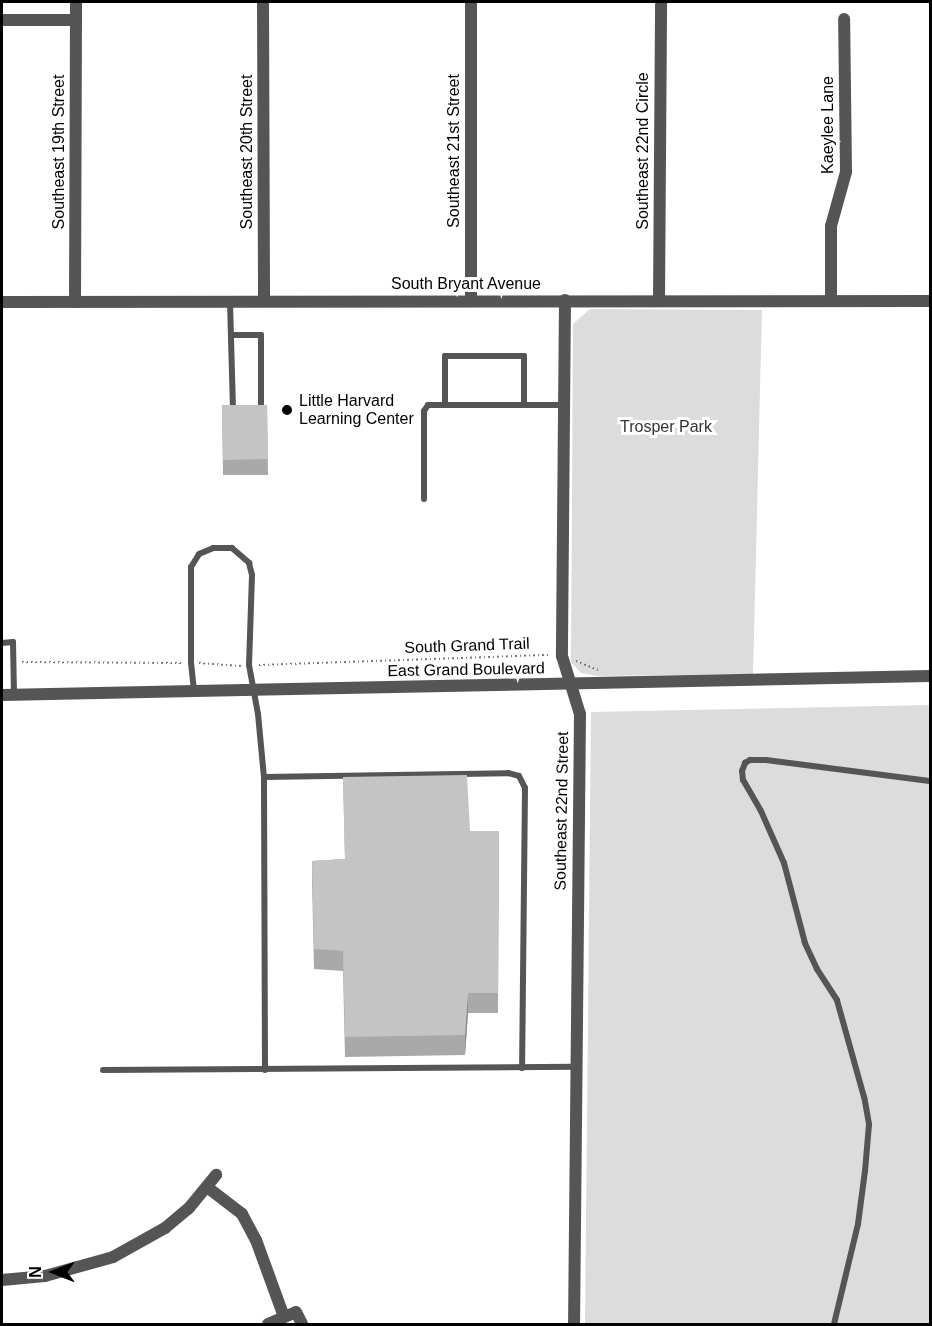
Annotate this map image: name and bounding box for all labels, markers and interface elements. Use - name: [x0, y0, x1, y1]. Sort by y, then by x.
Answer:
- street label: Southeast 22nd Circle: [633, 72, 653, 230]
- street label: Southeast 21st Street: [444, 74, 464, 228]
- street label: Southeast 19th Street: [49, 75, 69, 229]
- street label: Southeast 20th Street: [237, 75, 257, 229]
- street label: Kaeylee Lane: [818, 76, 838, 174]
- street label: South Bryant Avenue: [391, 274, 541, 294]
- place label: Little Harvard Learning Center: [299, 391, 414, 429]
- marker: Little Harvard Learning Center: [280, 403, 294, 417]
- park label: Trosper Park: [620, 417, 712, 437]
- street label: South Grand Trail: [404, 634, 530, 658]
- street label: East Grand Boulevard: [387, 659, 545, 681]
- street label: Southeast 22nd Street: [551, 731, 573, 891]
- north arrow: [24, 1242, 84, 1302]
- text: N: [27, 1266, 44, 1278]

